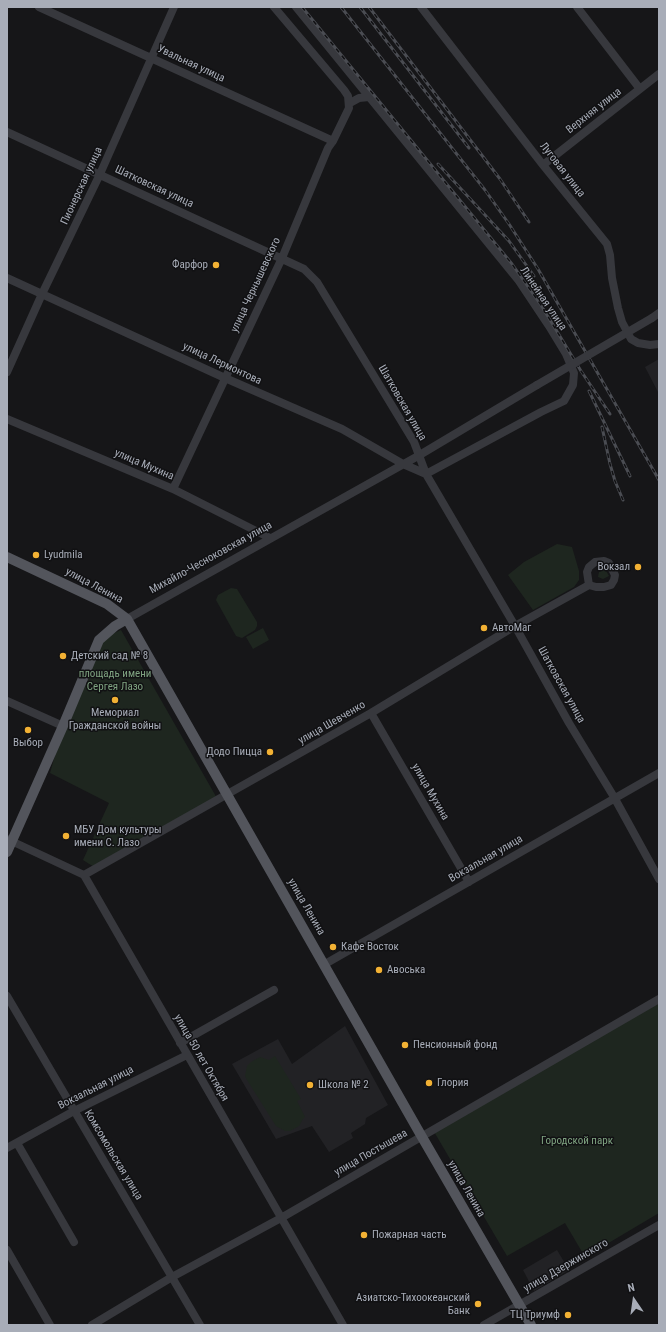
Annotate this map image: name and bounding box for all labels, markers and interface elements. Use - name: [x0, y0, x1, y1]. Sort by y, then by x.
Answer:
- street label: Увальная улица: [155, 43, 227, 85]
- street label: Верхняя улица: [564, 85, 624, 137]
- street label: Луговая улица: [536, 140, 588, 200]
- street label: Пионерская улица: [58, 145, 106, 227]
- street label: Шатковская улица: [113, 163, 195, 211]
- street label: улица Чернышевского: [228, 235, 284, 335]
- place label: Фарфор: [172, 258, 208, 272]
- marker: Фарфор: [211, 260, 221, 270]
- street label: Линейная улица: [517, 265, 569, 333]
- street label: улица Лермонтова: [180, 340, 264, 388]
- street label: Шатковская улица: [375, 363, 429, 443]
- street label: улица Мухина: [112, 447, 176, 483]
- street label: Михайло-Чесноковская улица: [148, 519, 274, 597]
- place label: Lyudmila: [44, 548, 82, 562]
- marker: Lyudmila: [31, 550, 41, 560]
- place label: Вокзал: [597, 560, 630, 574]
- marker: Вокзал: [633, 562, 643, 572]
- street label: улица Ленина: [63, 565, 125, 607]
- place label: АвтоМаг: [492, 621, 531, 635]
- marker: АвтоМаг: [479, 623, 489, 633]
- street label: Шатковская улица: [535, 645, 587, 725]
- place label: Детский сад № 8: [71, 649, 148, 663]
- marker: Детский сад № 8: [58, 651, 68, 661]
- park label: площадь имени Сергея Лазо: [79, 667, 151, 693]
- marker: Мемориал Гражданской войны: [110, 695, 120, 705]
- street label: улица Шевченко: [296, 698, 368, 748]
- place label: Мемориал Гражданской войны: [69, 706, 161, 732]
- marker: Выбор: [23, 725, 33, 735]
- place label: Выбор: [13, 736, 43, 750]
- place label: Додо Пицца: [206, 745, 262, 759]
- marker: Додо Пицца: [265, 747, 275, 757]
- street label: улица Мухина: [408, 761, 452, 823]
- place label: МБУ Дом культуры имени С. Лазо: [74, 823, 162, 849]
- marker: МБУ Дом культуры имени С. Лазо: [61, 831, 71, 841]
- street label: Вокзальная улица: [447, 832, 525, 886]
- street label: улица Ленина: [285, 876, 327, 938]
- place label: Кафе Восток: [341, 940, 399, 954]
- marker: Кафе Восток: [328, 942, 338, 952]
- place label: Авоська: [387, 963, 425, 977]
- marker: Авоська: [374, 965, 384, 975]
- street label: улица 50 лет Октября: [171, 1012, 231, 1104]
- place label: Пенсионный фонд: [413, 1038, 498, 1052]
- marker: Пенсионный фонд: [400, 1040, 410, 1050]
- street label: Вокзальная улица: [56, 1063, 136, 1113]
- place label: Глория: [437, 1076, 469, 1090]
- place label: Школа № 2: [318, 1078, 369, 1092]
- marker: Глория: [424, 1078, 434, 1088]
- marker: Школа № 2: [305, 1080, 315, 1090]
- street label: Комсомольская улица: [81, 1108, 145, 1202]
- street label: улица Постышева: [332, 1127, 410, 1179]
- park label: Городской парк: [541, 1134, 613, 1148]
- street label: улица Ленина: [445, 1158, 487, 1220]
- place label: Пожарная часть: [372, 1228, 446, 1242]
- marker: Пожарная часть: [359, 1230, 369, 1240]
- street label: улица Дзержинского: [521, 1236, 611, 1296]
- north arrow: [614, 1280, 654, 1320]
- text: N: [626, 1281, 636, 1295]
- place label: Азиатско-Тихоокеанский Банк: [356, 1291, 470, 1317]
- marker: Азиатско-Тихоокеанский Банк: [473, 1299, 483, 1309]
- place label: ТЦ Триумф: [510, 1308, 560, 1322]
- marker: ТЦ Триумф: [563, 1310, 573, 1320]

